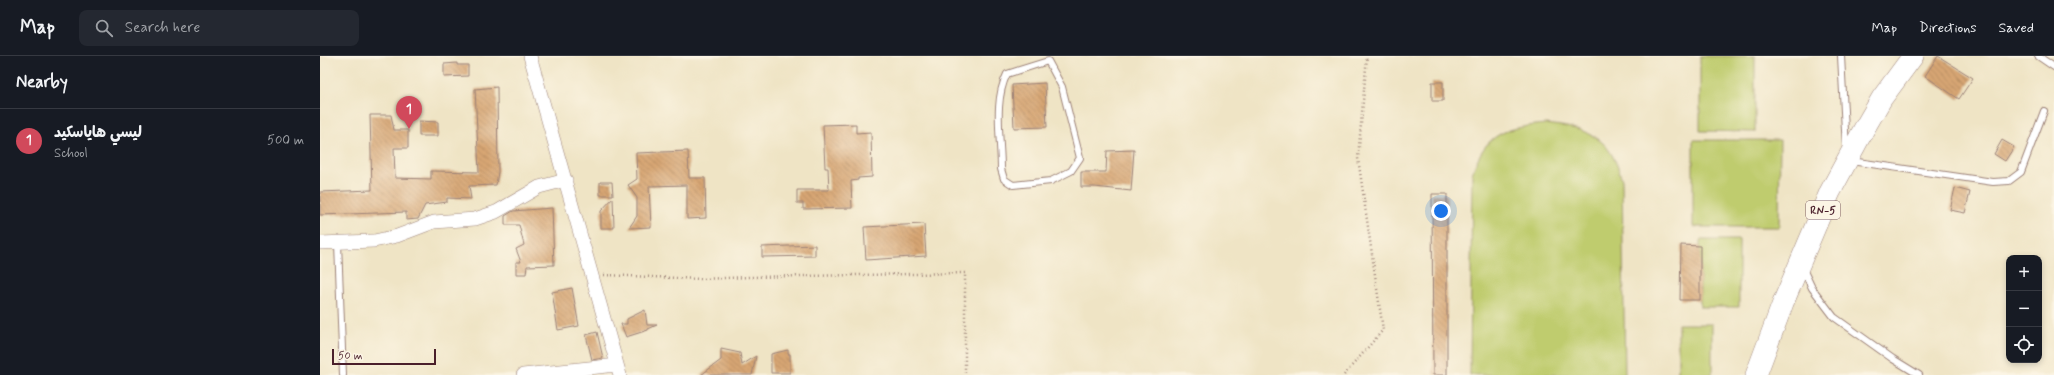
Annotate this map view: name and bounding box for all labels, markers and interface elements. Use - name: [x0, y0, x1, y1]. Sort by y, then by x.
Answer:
- search box: [79, 10, 359, 46]
- text: Map: [20, 15, 55, 40]
- icon: search: [93, 17, 115, 39]
- text: Search here: [125, 18, 200, 38]
- text: Map: [1871, 19, 1897, 37]
- text: Directions: [1919, 19, 1977, 37]
- text: Saved: [1999, 19, 2034, 37]
- text: Nearby: [16, 71, 68, 93]
- pin: 1: [396, 96, 422, 129]
- text: ليسي هاياسكيد: [54, 123, 142, 143]
- text: 1: [26, 132, 32, 149]
- text: 500 m: [267, 132, 304, 149]
- text: School: [54, 145, 88, 162]
- your location: [1431, 201, 1451, 221]
- road number: RN-5: [1806, 201, 1840, 219]
- map controls: [2006, 255, 2042, 363]
- button: +: [2006, 255, 2042, 291]
- button: −: [2006, 291, 2042, 327]
- button: locate: [2006, 327, 2042, 363]
- scale bar: [332, 347, 436, 366]
- text: 50 m: [338, 349, 363, 363]

